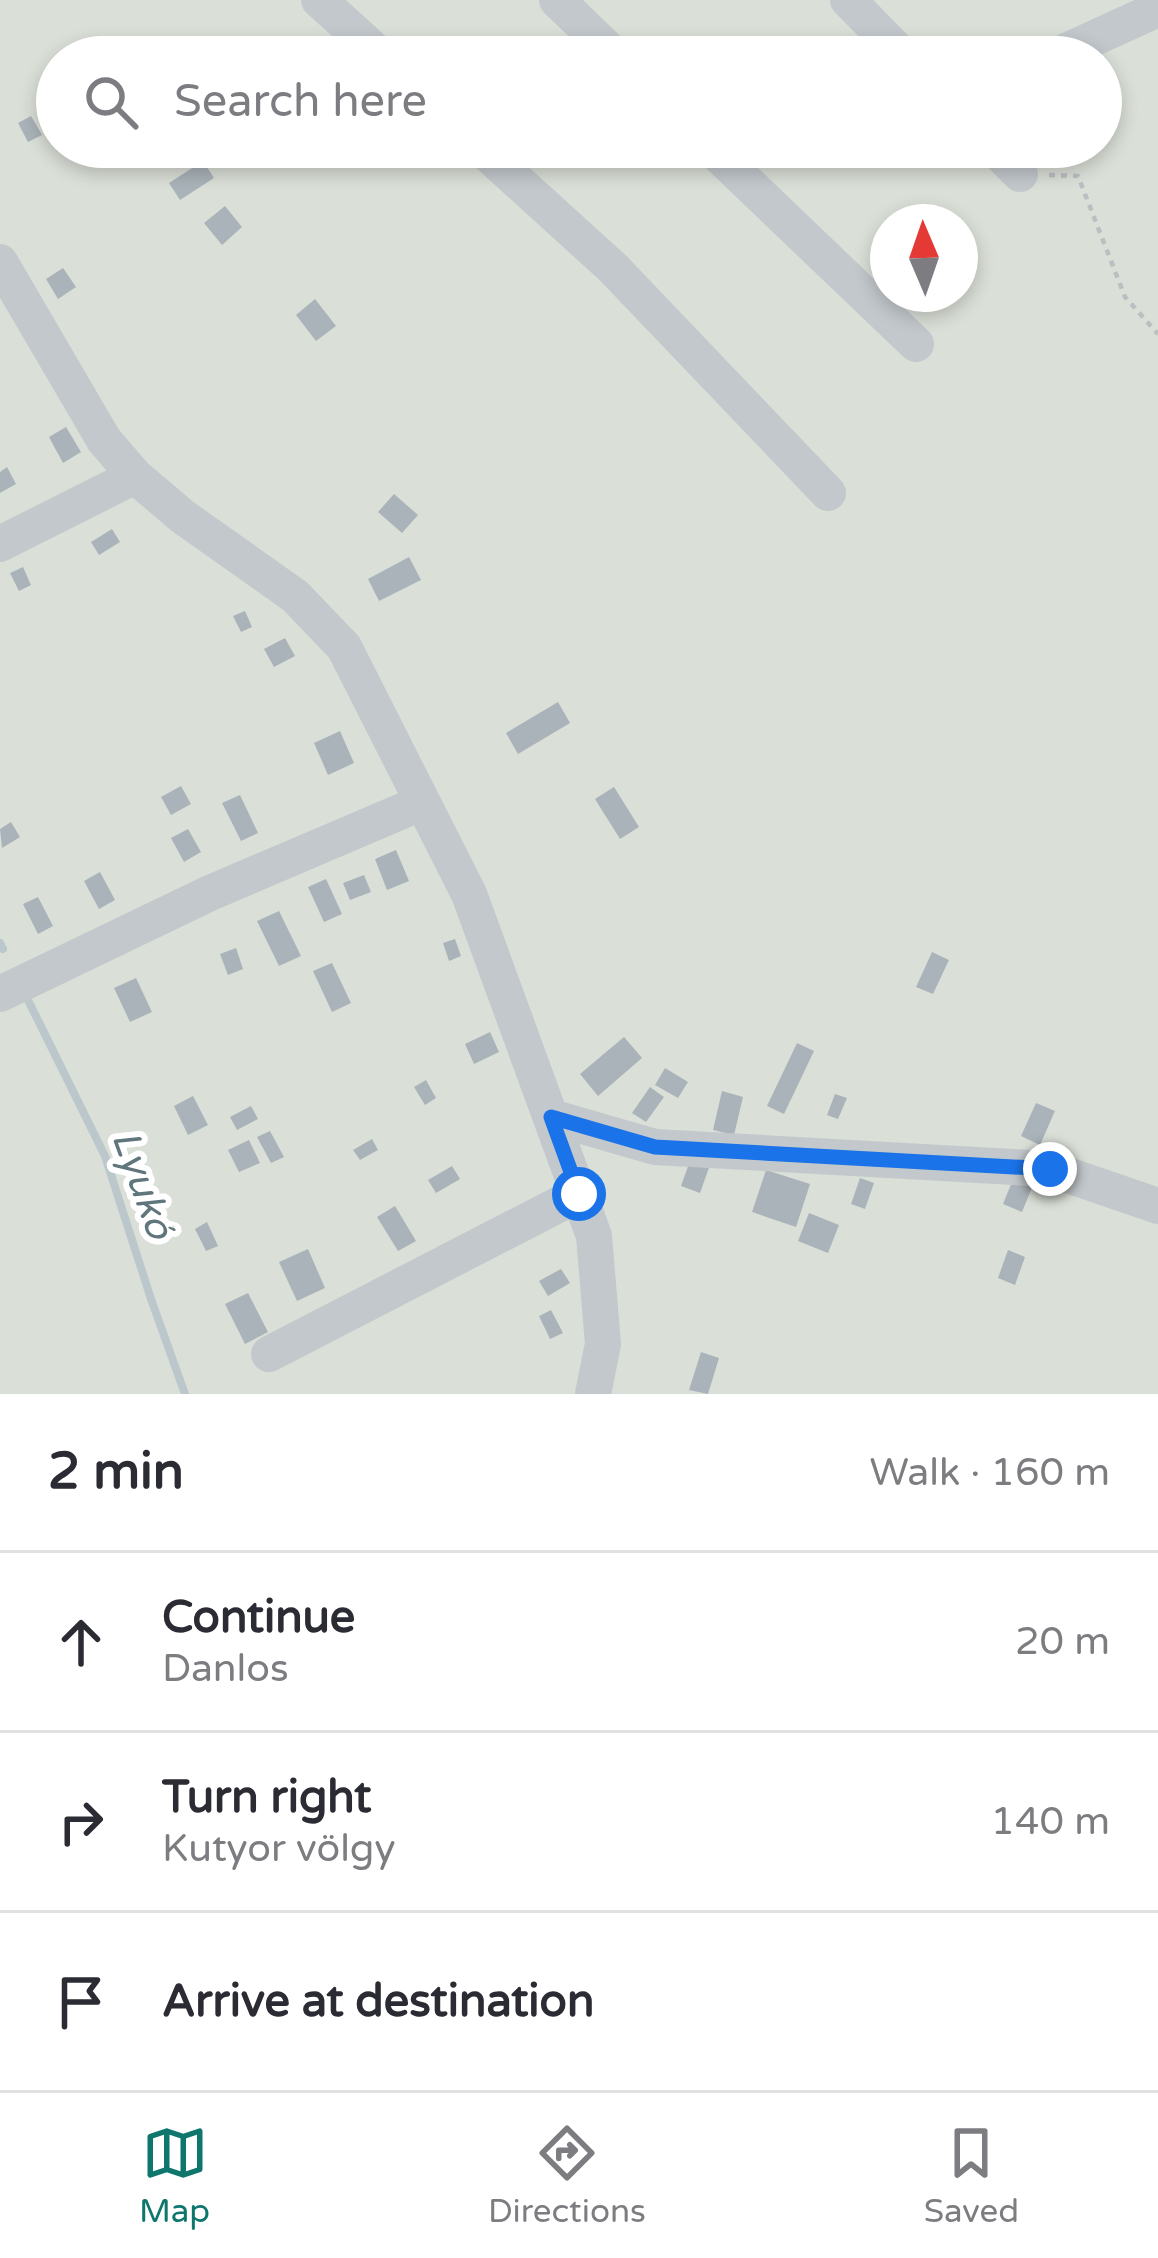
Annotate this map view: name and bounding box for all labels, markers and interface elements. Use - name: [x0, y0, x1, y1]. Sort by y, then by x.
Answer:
- search box: [36, 36, 1122, 168]
- icon: search: [78, 69, 144, 135]
- text: Search here: [174, 75, 427, 129]
- north arrow: [870, 204, 978, 312]
- water label: Lyukó: [101, 1124, 185, 1247]
- route end: [1023, 1142, 1077, 1196]
- route start: [552, 1167, 606, 1221]
- text: 2 min: [48, 1441, 184, 1503]
- text: Walk · 160 m: [869, 1449, 1110, 1496]
- text: Continue: [162, 1591, 355, 1645]
- icon: ahead: [48, 1609, 114, 1675]
- text: 20 m: [1015, 1618, 1110, 1665]
- text: Danlos: [162, 1645, 289, 1692]
- text: Turn right: [162, 1771, 371, 1825]
- icon: right: [48, 1789, 114, 1855]
- text: 140 m: [991, 1798, 1110, 1845]
- text: Kutyor völgy: [162, 1825, 395, 1872]
- icon: arrive: [48, 1969, 114, 2035]
- text: Arrive at destination: [162, 1975, 594, 2029]
- tab: Map: [139, 2120, 210, 2231]
- tab: Directions: [488, 2120, 646, 2231]
- tab: Saved: [924, 2120, 1019, 2231]

